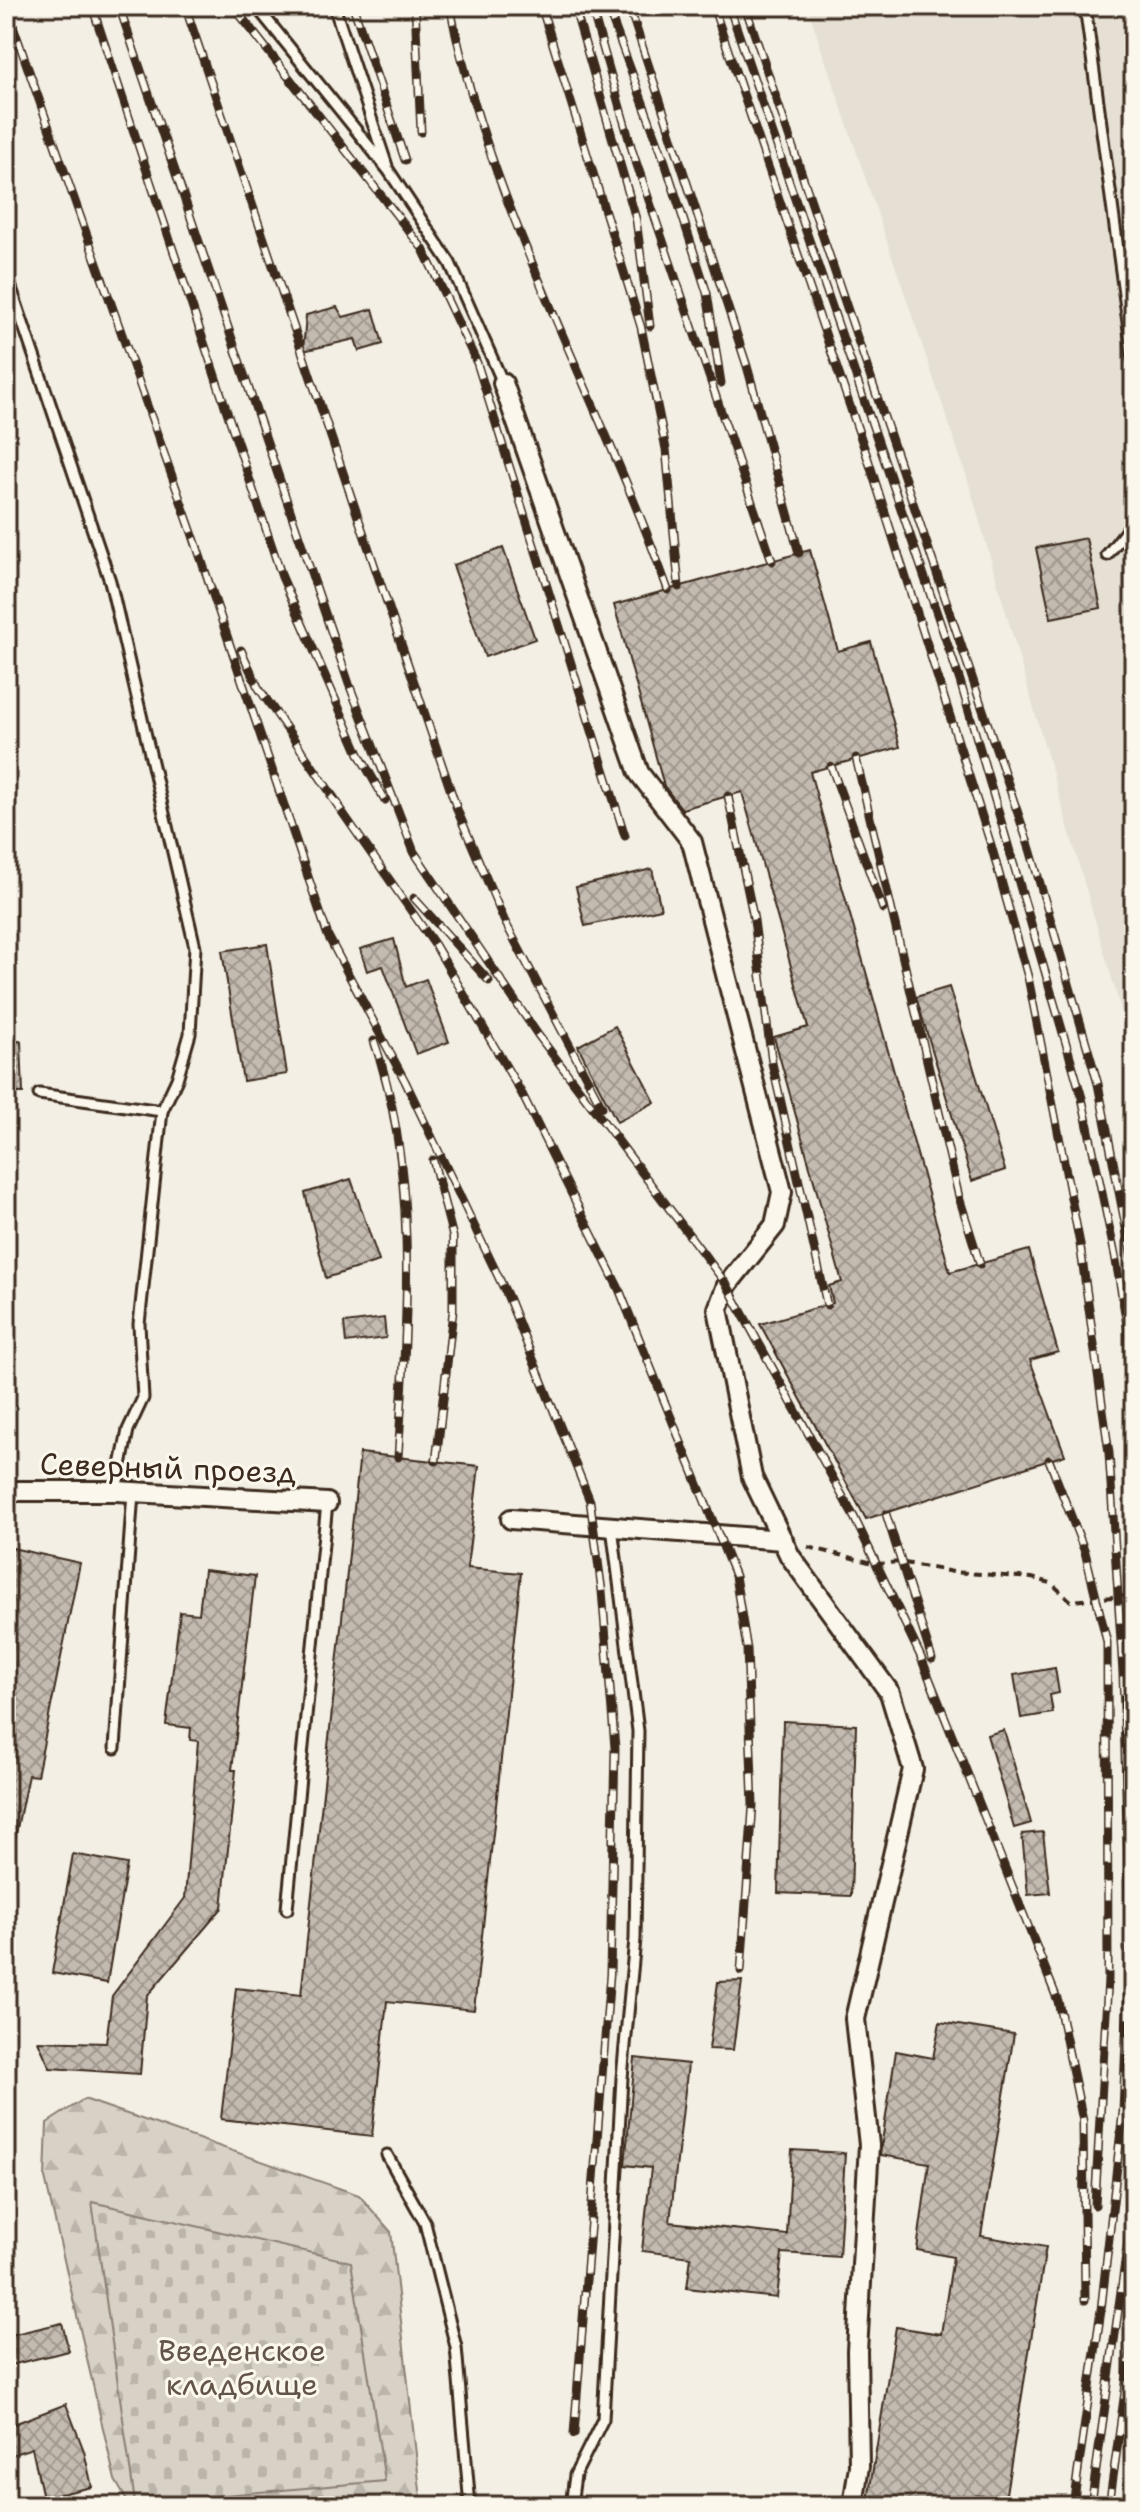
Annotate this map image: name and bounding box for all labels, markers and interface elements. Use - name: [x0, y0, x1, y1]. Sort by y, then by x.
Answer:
- street label: Северный проезд: [39, 1443, 297, 1493]
- park label: Введенское кладбище: [158, 2330, 326, 2405]

